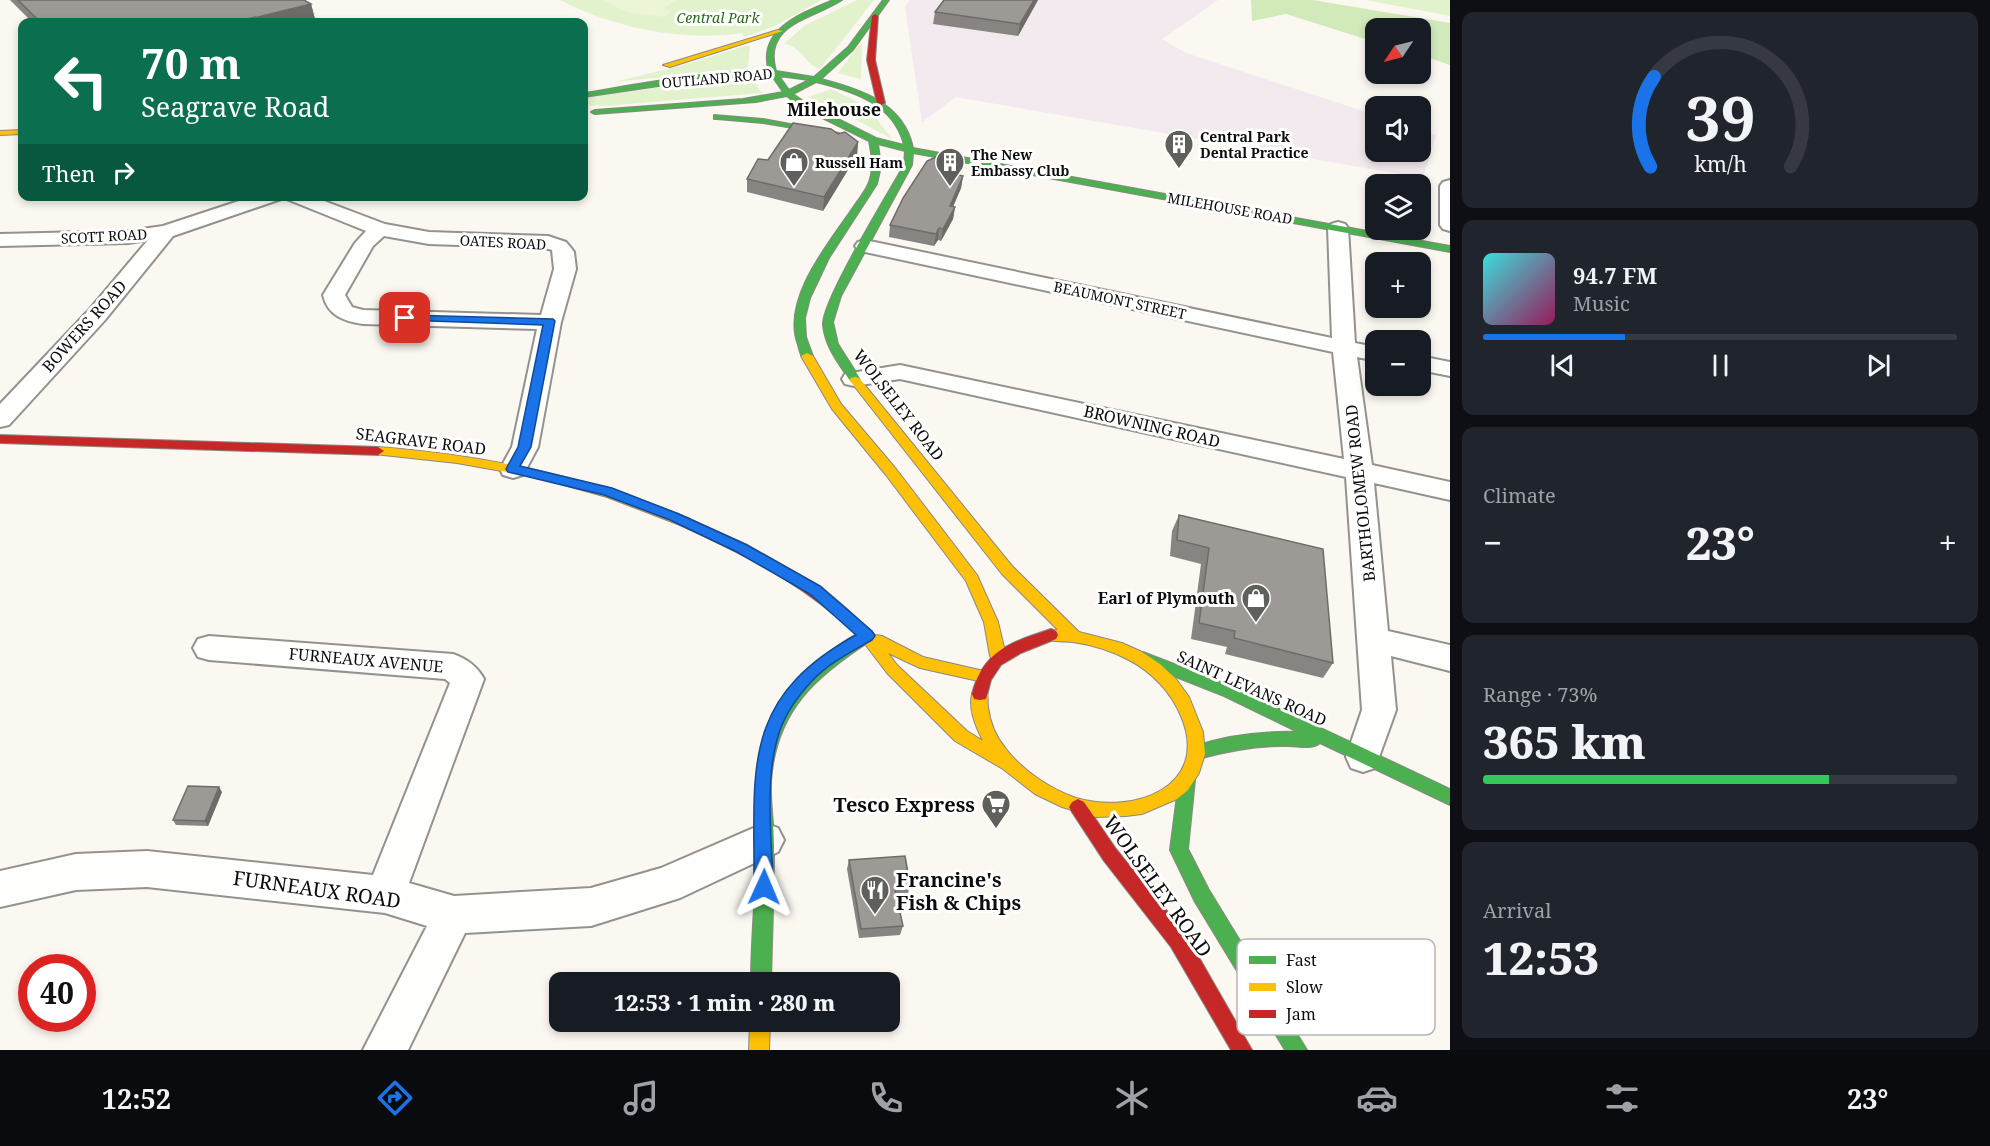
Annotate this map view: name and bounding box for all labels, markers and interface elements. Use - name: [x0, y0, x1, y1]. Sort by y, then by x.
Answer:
- park label: Central Park: [677, 8, 760, 27]
- north arrow: [1365, 18, 1431, 84]
- map controls: [1365, 18, 1431, 396]
- text: 70 m: [141, 34, 241, 91]
- icon: left: [42, 42, 120, 120]
- street label: OUTLAND ROAD: [661, 64, 773, 92]
- text: 39: [1685, 74, 1755, 159]
- text: Seagrave Road: [141, 88, 329, 125]
- button: sound: [1365, 96, 1431, 162]
- district label: Milehouse: [787, 97, 881, 121]
- place label: Central Park Dental Practice: [1200, 127, 1308, 162]
- building icon: Central Park Dental Practice: [1163, 128, 1195, 170]
- place label: The New Embassy Club: [971, 145, 1069, 180]
- shop icon: Russell Ham: [778, 146, 810, 188]
- building icon: The New Embassy Club: [934, 146, 966, 188]
- text: km/h: [1694, 149, 1747, 178]
- place label: Russell Ham: [815, 153, 903, 172]
- icon: right: [107, 156, 140, 189]
- text: Then: [42, 158, 95, 188]
- button: layers: [1365, 174, 1431, 240]
- street label: MILEHOUSE ROAD: [1166, 188, 1294, 228]
- street label: SCOTT ROAD: [60, 224, 148, 248]
- street label: OATES ROAD: [459, 230, 547, 254]
- button: +: [1365, 252, 1431, 318]
- text: 94.7 FM: [1573, 260, 1657, 290]
- street label: BOWERS ROAD: [37, 275, 131, 377]
- street label: BEAUMONT STREET: [1052, 277, 1188, 323]
- text: Music: [1573, 290, 1630, 317]
- pin: [379, 292, 430, 343]
- icon: arrive: [388, 301, 421, 334]
- button: −: [1365, 330, 1431, 396]
- street label: WOLSELEY ROAD: [849, 345, 949, 465]
- icon: previous: [1546, 349, 1579, 382]
- icon: pause: [1704, 349, 1737, 382]
- icon: next: [1862, 349, 1895, 382]
- street label: BROWNING ROAD: [1082, 400, 1222, 452]
- street label: BARTHOLOMEW ROAD: [1340, 403, 1380, 583]
- street label: SEAGRAVE ROAD: [355, 422, 487, 460]
- text: Climate: [1483, 482, 1556, 509]
- text: 23°: [1686, 512, 1755, 573]
- text: −: [1483, 520, 1502, 565]
- text: +: [1939, 520, 1957, 565]
- shop icon: Earl of Plymouth: [1240, 582, 1272, 624]
- place label: Earl of Plymouth: [1098, 587, 1235, 609]
- street label: FURNEAUX AVENUE: [288, 642, 444, 678]
- street label: SAINT LEVANS ROAD: [1174, 645, 1330, 731]
- text: Range · 73%: [1483, 681, 1597, 708]
- text: 365 km: [1483, 711, 1646, 772]
- supermarket icon: Tesco Express: [980, 788, 1012, 830]
- place label: Tesco Express: [834, 791, 975, 818]
- street label: WOLSELEY ROAD: [1097, 810, 1219, 962]
- position arrow: [732, 855, 796, 919]
- street label: FURNEAUX ROAD: [231, 864, 403, 914]
- place label: Francine's Fish & Chips: [896, 866, 1021, 916]
- restaurant icon: Francine's Fish & Chips: [859, 874, 891, 916]
- text: Arrival: [1483, 897, 1551, 924]
- text: 12:53: [1483, 927, 1599, 988]
- legend: [1237, 939, 1435, 1035]
- text: Fast: [1286, 949, 1317, 971]
- speed limit sign: 40: [18, 954, 96, 1032]
- text: Slow: [1286, 976, 1323, 998]
- text: 12:53 · 1 min · 280 m: [614, 987, 835, 1017]
- text: Jam: [1285, 1003, 1316, 1025]
- icon: directions: [374, 1077, 416, 1119]
- icon: music: [620, 1077, 662, 1119]
- icon: phone: [865, 1077, 907, 1119]
- icon: climate: [1111, 1077, 1153, 1119]
- icon: car: [1356, 1077, 1398, 1119]
- icon: filters: [1601, 1077, 1643, 1119]
- text: 12:52: [102, 1080, 171, 1117]
- text: 23°: [1847, 1080, 1888, 1117]

